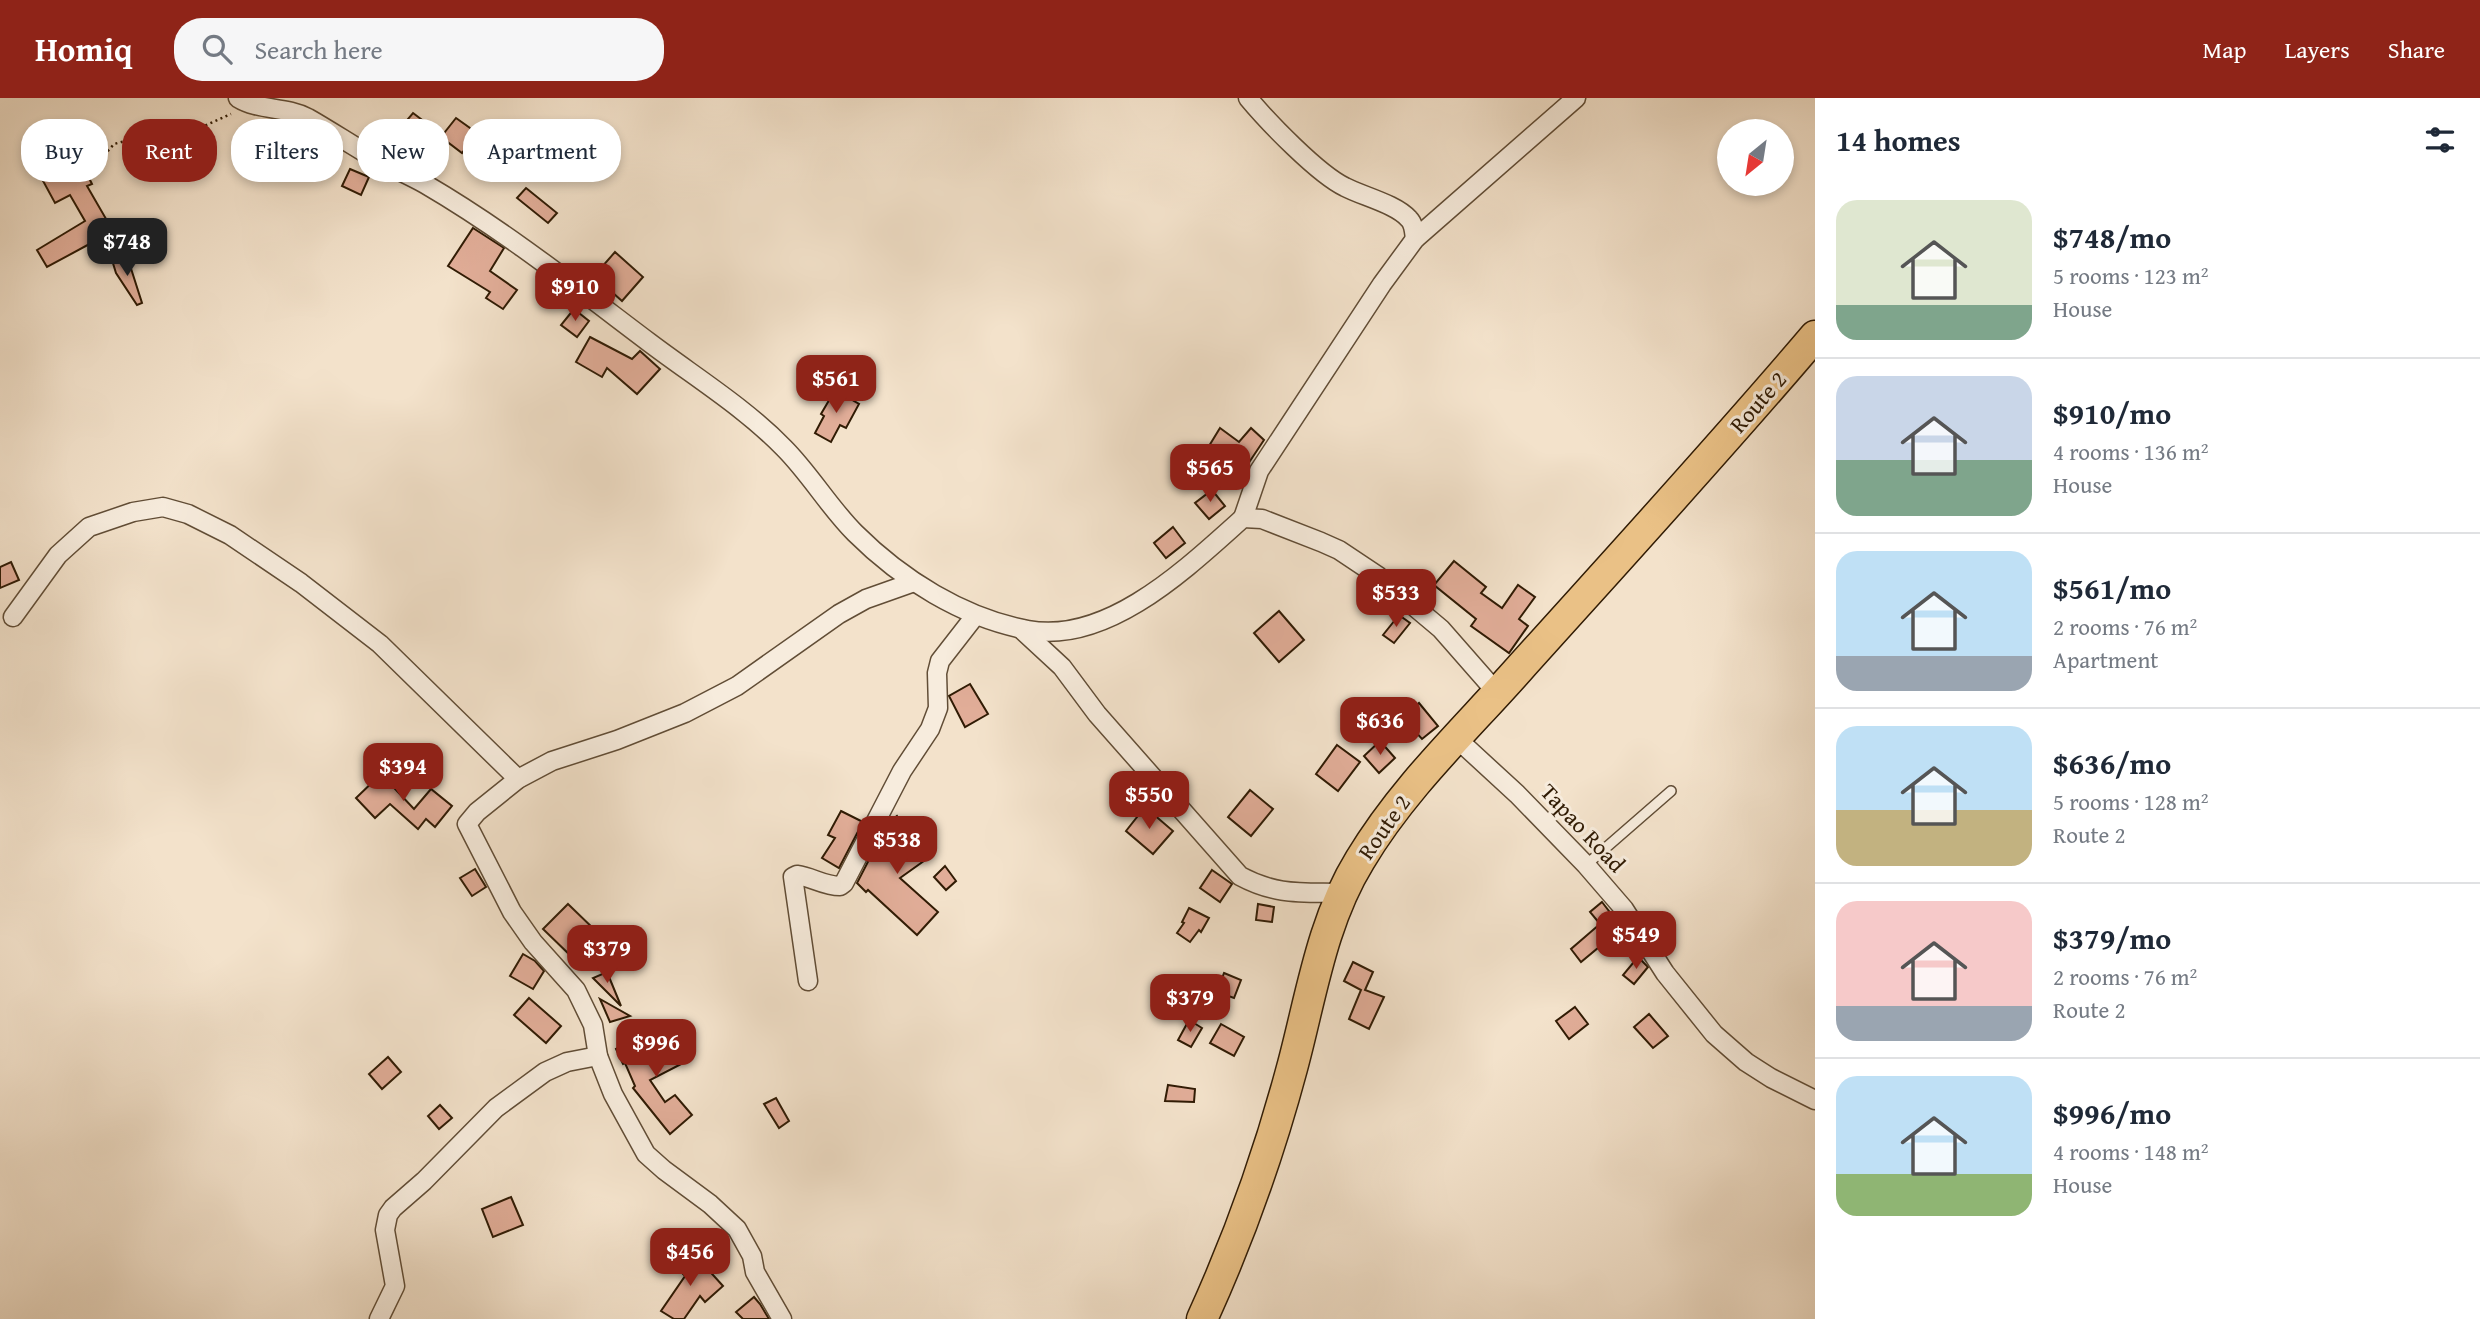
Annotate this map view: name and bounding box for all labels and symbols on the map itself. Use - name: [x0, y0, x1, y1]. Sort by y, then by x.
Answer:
- north arrow: [1717, 119, 1794, 196]
- pin: $748: [86, 218, 168, 278]
- pin: $910: [534, 264, 616, 323]
- pin: $561: [795, 356, 877, 415]
- street label: Route 2: [1721, 363, 1794, 440]
- pin: $565: [1169, 444, 1251, 504]
- pin: $533: [1355, 570, 1437, 629]
- pin: $636: [1339, 698, 1421, 757]
- pin: $394: [362, 744, 444, 803]
- pin: $550: [1108, 772, 1190, 831]
- street label: Tapao Road: [1533, 776, 1634, 880]
- street label: Route 2: [1349, 788, 1418, 866]
- pin: $538: [856, 816, 938, 876]
- pin: $549: [1595, 912, 1677, 971]
- pin: $379: [566, 926, 648, 985]
- pin: $379: [1149, 974, 1231, 1034]
- pin: $996: [615, 1020, 697, 1079]
- pin: $456: [649, 1228, 731, 1288]

